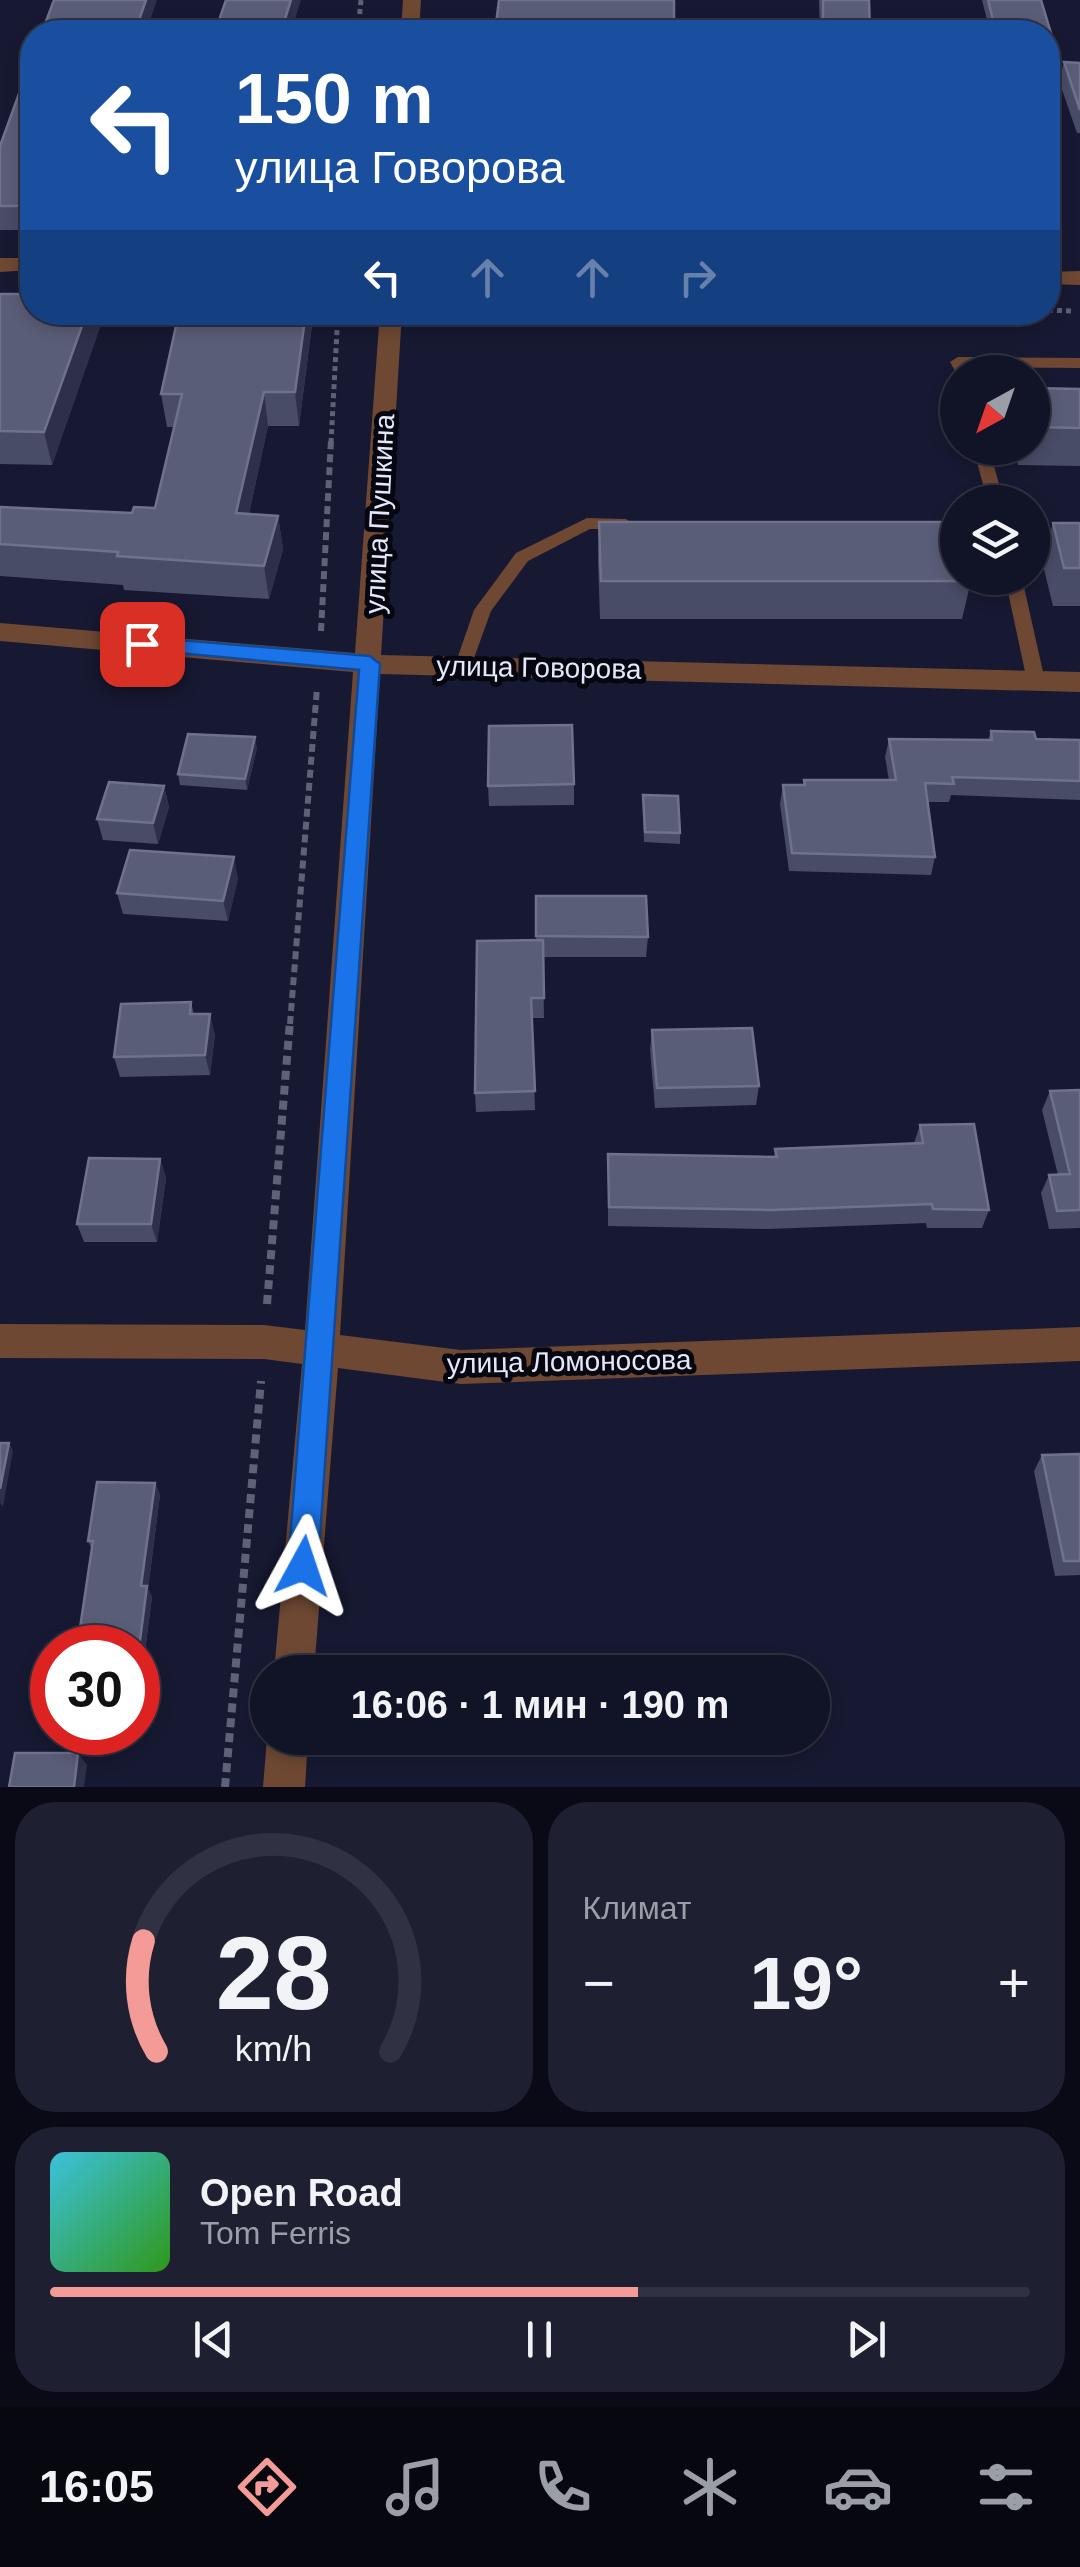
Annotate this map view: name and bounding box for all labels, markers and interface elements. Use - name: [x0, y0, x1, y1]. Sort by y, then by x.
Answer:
- icon: left: [70, 60, 200, 190]
- text: 150 m: [235, 60, 433, 138]
- text: улица Говорова: [235, 142, 565, 193]
- icon: left: [355, 250, 410, 305]
- icon: ahead: [460, 250, 515, 305]
- icon: ahead: [565, 250, 620, 305]
- icon: right: [670, 250, 725, 305]
- north arrow: [940, 355, 1050, 465]
- map controls: [940, 355, 1050, 595]
- street label: улица Пушкина: [359, 413, 400, 615]
- button: layers: [940, 485, 1050, 595]
- pin: [100, 602, 185, 687]
- icon: arrive: [115, 617, 170, 672]
- street label: улица Говорова: [436, 650, 642, 685]
- street label: улица Ломоносова: [446, 1344, 692, 1379]
- position arrow: [251, 1514, 355, 1618]
- speed limit sign: 30: [30, 1625, 160, 1755]
- text: 16:06 · 1 мин · 190 m: [351, 1684, 729, 1726]
- text: Климат: [583, 1890, 691, 1926]
- text: 28: [216, 1915, 332, 2031]
- text: 19°: [750, 1941, 863, 2025]
- text: −: [583, 1952, 615, 2014]
- text: +: [998, 1952, 1030, 2014]
- text: km/h: [235, 2029, 312, 2069]
- text: Open Road: [200, 2172, 403, 2214]
- text: Tom Ferris: [200, 2215, 351, 2251]
- icon: previous: [186, 2312, 241, 2367]
- icon: pause: [512, 2312, 567, 2367]
- icon: next: [839, 2312, 894, 2367]
- icon: directions: [232, 2452, 302, 2522]
- icon: music: [380, 2452, 450, 2522]
- icon: phone: [528, 2452, 598, 2522]
- icon: climate: [675, 2452, 745, 2522]
- icon: car: [823, 2452, 893, 2522]
- icon: filters: [971, 2452, 1041, 2522]
- text: 16:05: [39, 2461, 154, 2512]

